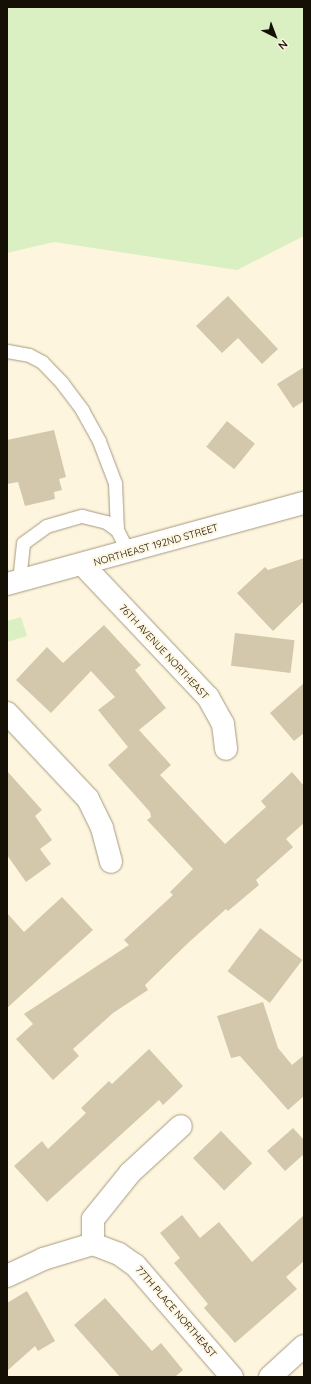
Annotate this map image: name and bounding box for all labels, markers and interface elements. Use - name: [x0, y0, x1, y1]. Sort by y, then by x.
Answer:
- north arrow: [255, 16, 295, 56]
- text: N: [275, 37, 291, 53]
- street label: NORTHEAST 192ND STREET: [92, 521, 220, 569]
- street label: 76TH AVENUE NORTHEAST: [117, 602, 211, 702]
- street label: 77TH PLACE NORTHEAST: [133, 1264, 219, 1360]

